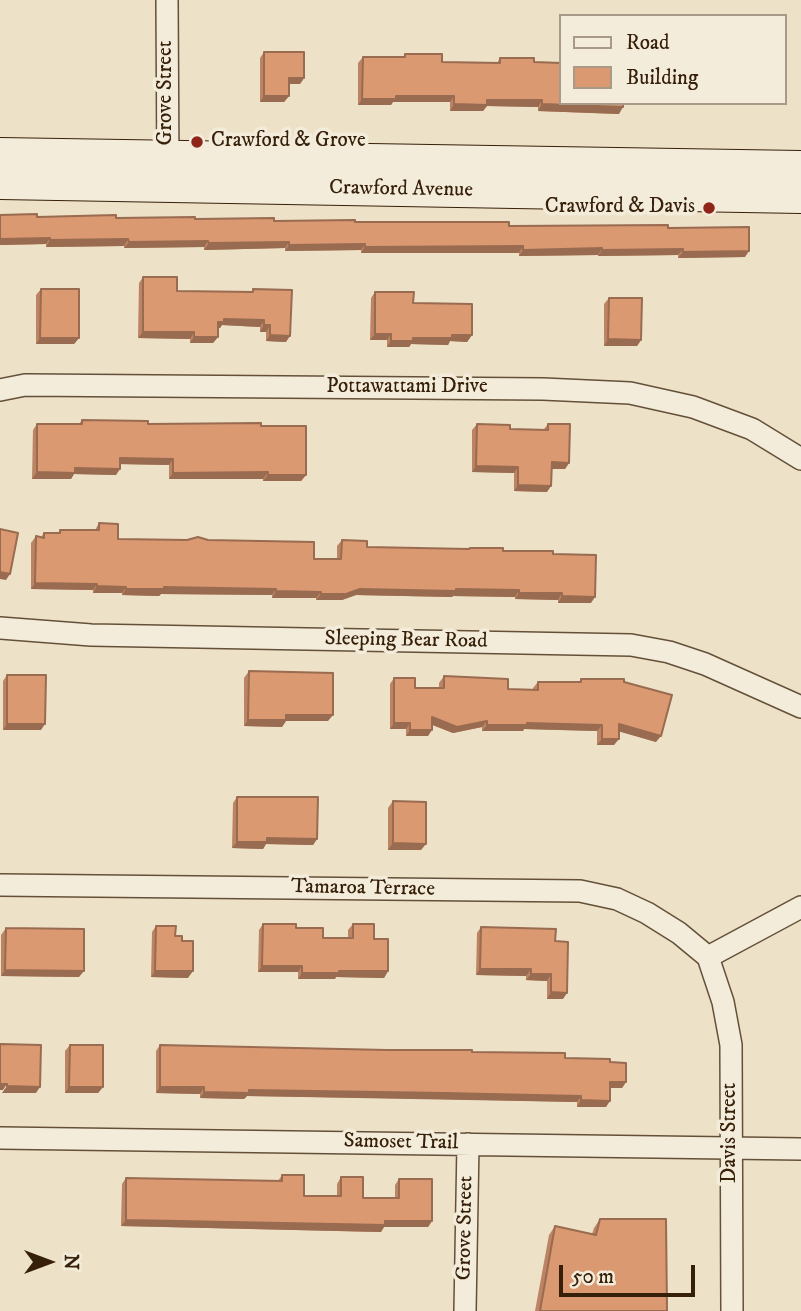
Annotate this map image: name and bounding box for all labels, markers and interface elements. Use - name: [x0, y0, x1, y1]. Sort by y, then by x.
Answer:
- legend: [560, 14, 787, 105]
- text: Road: [626, 30, 670, 56]
- street label: Grove Street: [154, 41, 180, 145]
- text: Building: [626, 65, 698, 91]
- place label: Crawford & Grove: [211, 129, 366, 155]
- marker: Crawford & Grove: [189, 134, 205, 150]
- street label: Crawford Avenue: [329, 176, 473, 204]
- place label: Crawford & Davis: [545, 195, 695, 221]
- marker: Crawford & Davis: [701, 200, 717, 216]
- street label: Pottawattami Drive: [326, 375, 488, 401]
- street label: Sleeping Bear Road: [324, 627, 488, 655]
- street label: Tamaroa Terrace: [291, 875, 435, 903]
- street label: Davis Street: [718, 1083, 744, 1183]
- street label: Samoset Trail: [343, 1129, 459, 1157]
- street label: Grove Street: [452, 1175, 480, 1281]
- north arrow: [14, 1227, 84, 1297]
- scale bar: [563, 1252, 700, 1296]
- text: N: [59, 1254, 82, 1270]
- text: 50 m: [572, 1264, 614, 1290]

